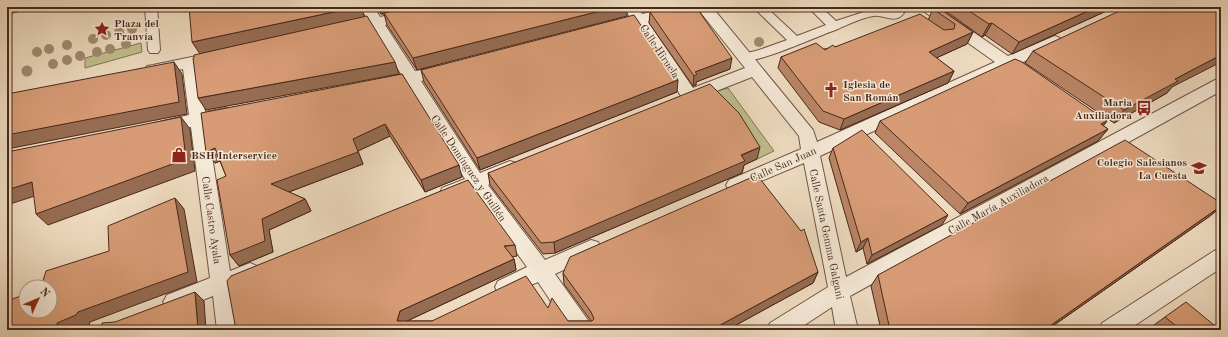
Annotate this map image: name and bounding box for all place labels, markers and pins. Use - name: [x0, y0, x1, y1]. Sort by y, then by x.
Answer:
- place label: Plaza del Tranvía: [114, 19, 160, 43]
- place icon: Plaza del Tranvía: [93, 20, 111, 38]
- place label: Iglesia de San Román: [843, 80, 899, 104]
- church icon: Iglesia de San Román: [822, 81, 840, 99]
- place label: Maria Auxiliadora: [1075, 98, 1132, 122]
- bus stop icon: Maria Auxiliadora: [1135, 99, 1153, 117]
- shop icon: BSH Interservice: [170, 146, 188, 164]
- place label: BSH Interservice: [191, 151, 277, 162]
- place label: Colegio Salesianos La Cuesta: [1097, 158, 1187, 182]
- school or university icon: Colegio Salesianos La Cuesta: [1190, 159, 1208, 177]

